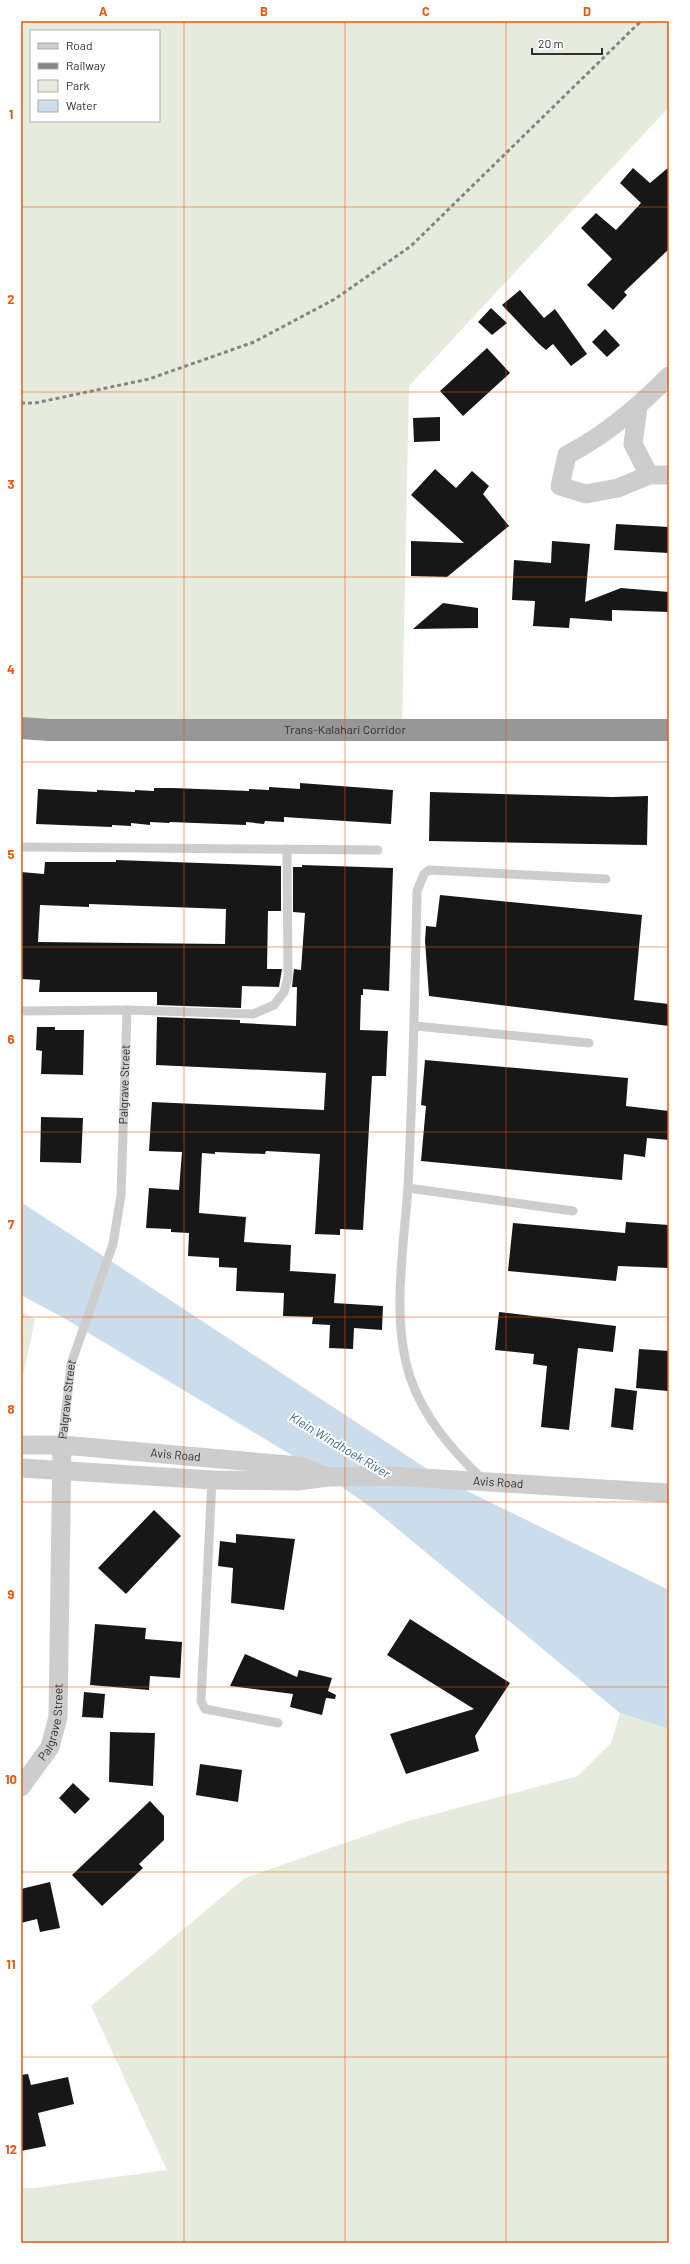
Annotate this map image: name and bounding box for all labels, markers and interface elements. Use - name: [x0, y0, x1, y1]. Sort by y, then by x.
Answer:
- text: A: [99, 3, 108, 19]
- text: B: [260, 3, 268, 19]
- text: C: [422, 3, 430, 19]
- text: D: [583, 3, 591, 19]
- legend: [30, 30, 160, 122]
- scale bar: [532, 30, 602, 56]
- text: 20 m: [538, 36, 564, 50]
- text: Road: [66, 38, 93, 52]
- text: Railway: [66, 58, 106, 72]
- text: Park: [66, 78, 90, 92]
- text: Water: [66, 98, 98, 112]
- text: 1: [9, 106, 13, 122]
- text: 2: [7, 291, 15, 307]
- text: 3: [7, 476, 15, 492]
- text: 4: [7, 661, 15, 677]
- street label: Trans-Kalahari Corridor: [284, 722, 406, 736]
- text: 5: [7, 846, 15, 862]
- text: 6: [8, 1031, 15, 1047]
- street label: Palgrave Street: [115, 1044, 132, 1124]
- text: 7: [8, 1216, 15, 1232]
- street label: Palgrave Street: [55, 1357, 78, 1440]
- text: 8: [7, 1401, 15, 1417]
- water label: Klein Windhoek River: [287, 1409, 394, 1482]
- street label: Avis Road: [150, 1445, 201, 1463]
- street label: Avis Road: [473, 1473, 524, 1490]
- text: 9: [8, 1586, 15, 1602]
- street label: Palgrave Street: [34, 1683, 64, 1763]
- text: 10: [5, 1771, 17, 1787]
- text: 11: [6, 1956, 16, 1972]
- text: 12: [5, 2141, 17, 2157]

